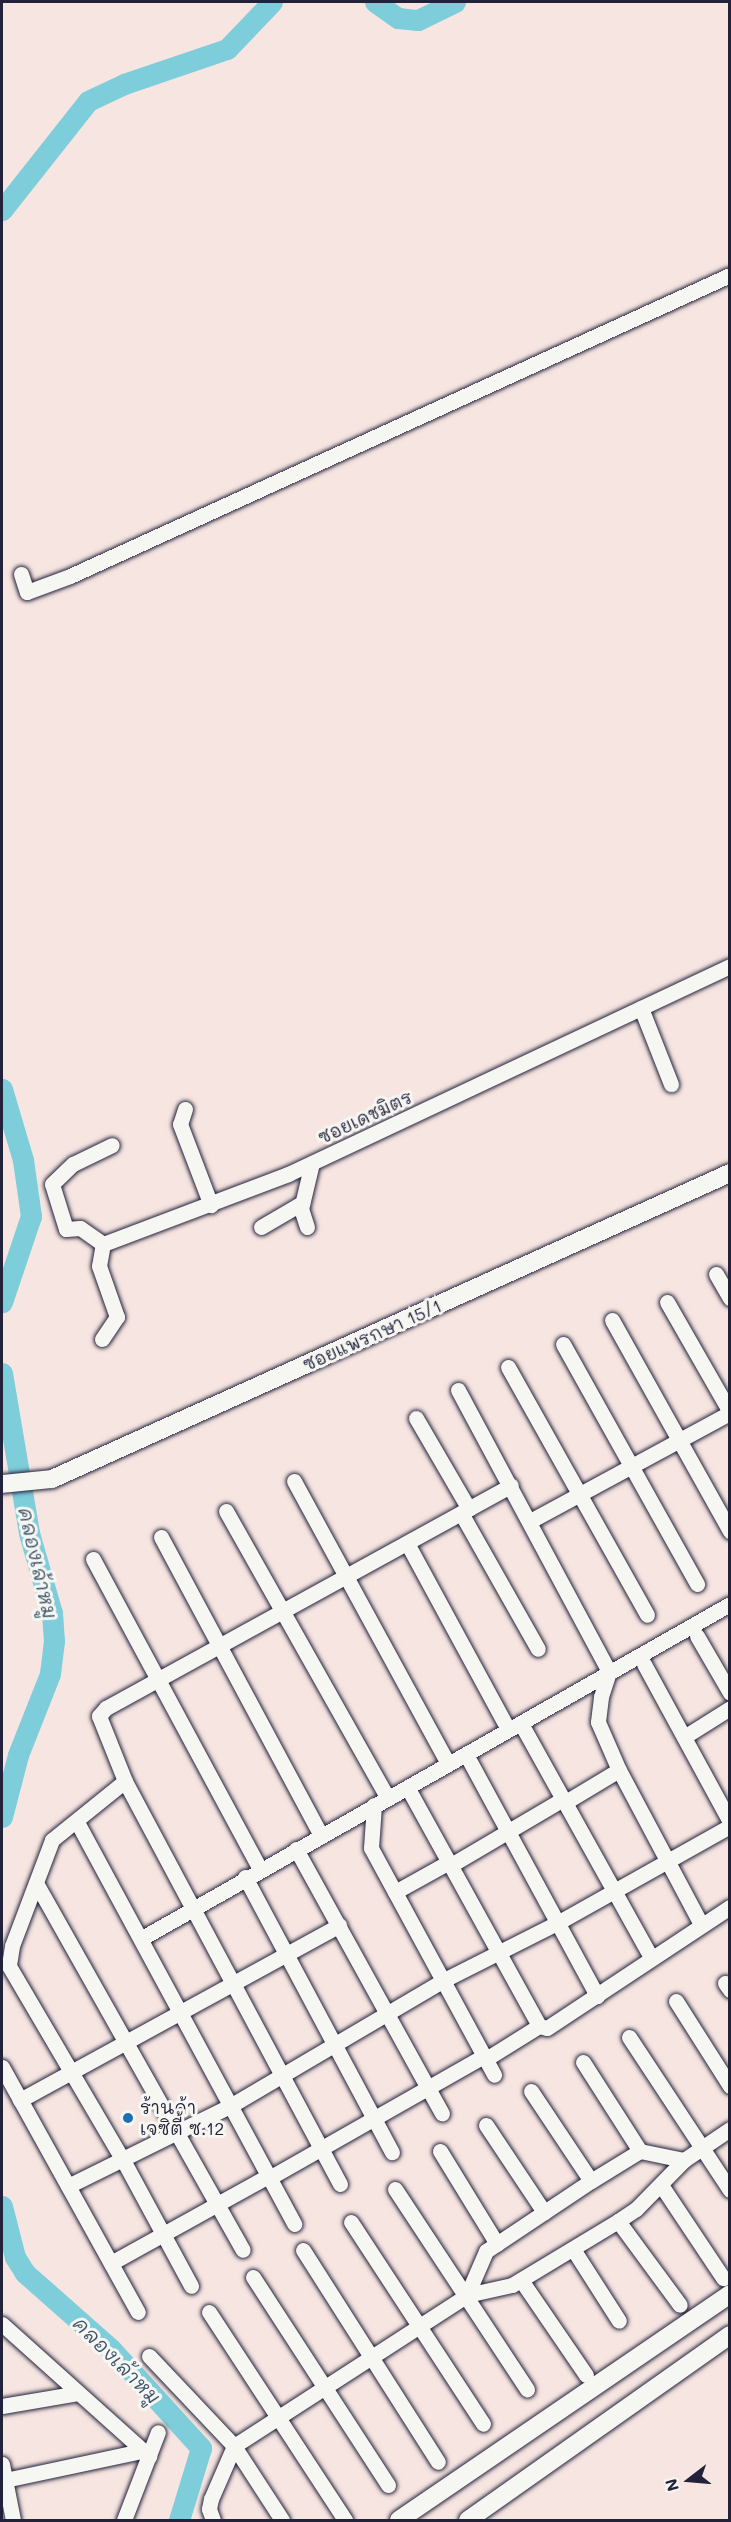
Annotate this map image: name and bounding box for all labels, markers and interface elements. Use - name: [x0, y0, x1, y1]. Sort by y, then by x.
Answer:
- street label: ซอยเดชมิตร: [314, 1086, 416, 1148]
- street label: ซอยแพรกษา 15/1: [299, 1295, 445, 1375]
- water label: คลองเล้าหมู: [14, 1505, 62, 1621]
- place label: ร้านค้า เจซิตี้ ซ.12: [140, 2097, 224, 2140]
- marker: ร้านค้า เจซิตี้ ซ.12: [121, 2111, 135, 2125]
- water label: คลองเล้าหมู: [68, 2311, 166, 2409]
- north arrow: [659, 2450, 719, 2510]
- text: N: [659, 2476, 683, 2494]

